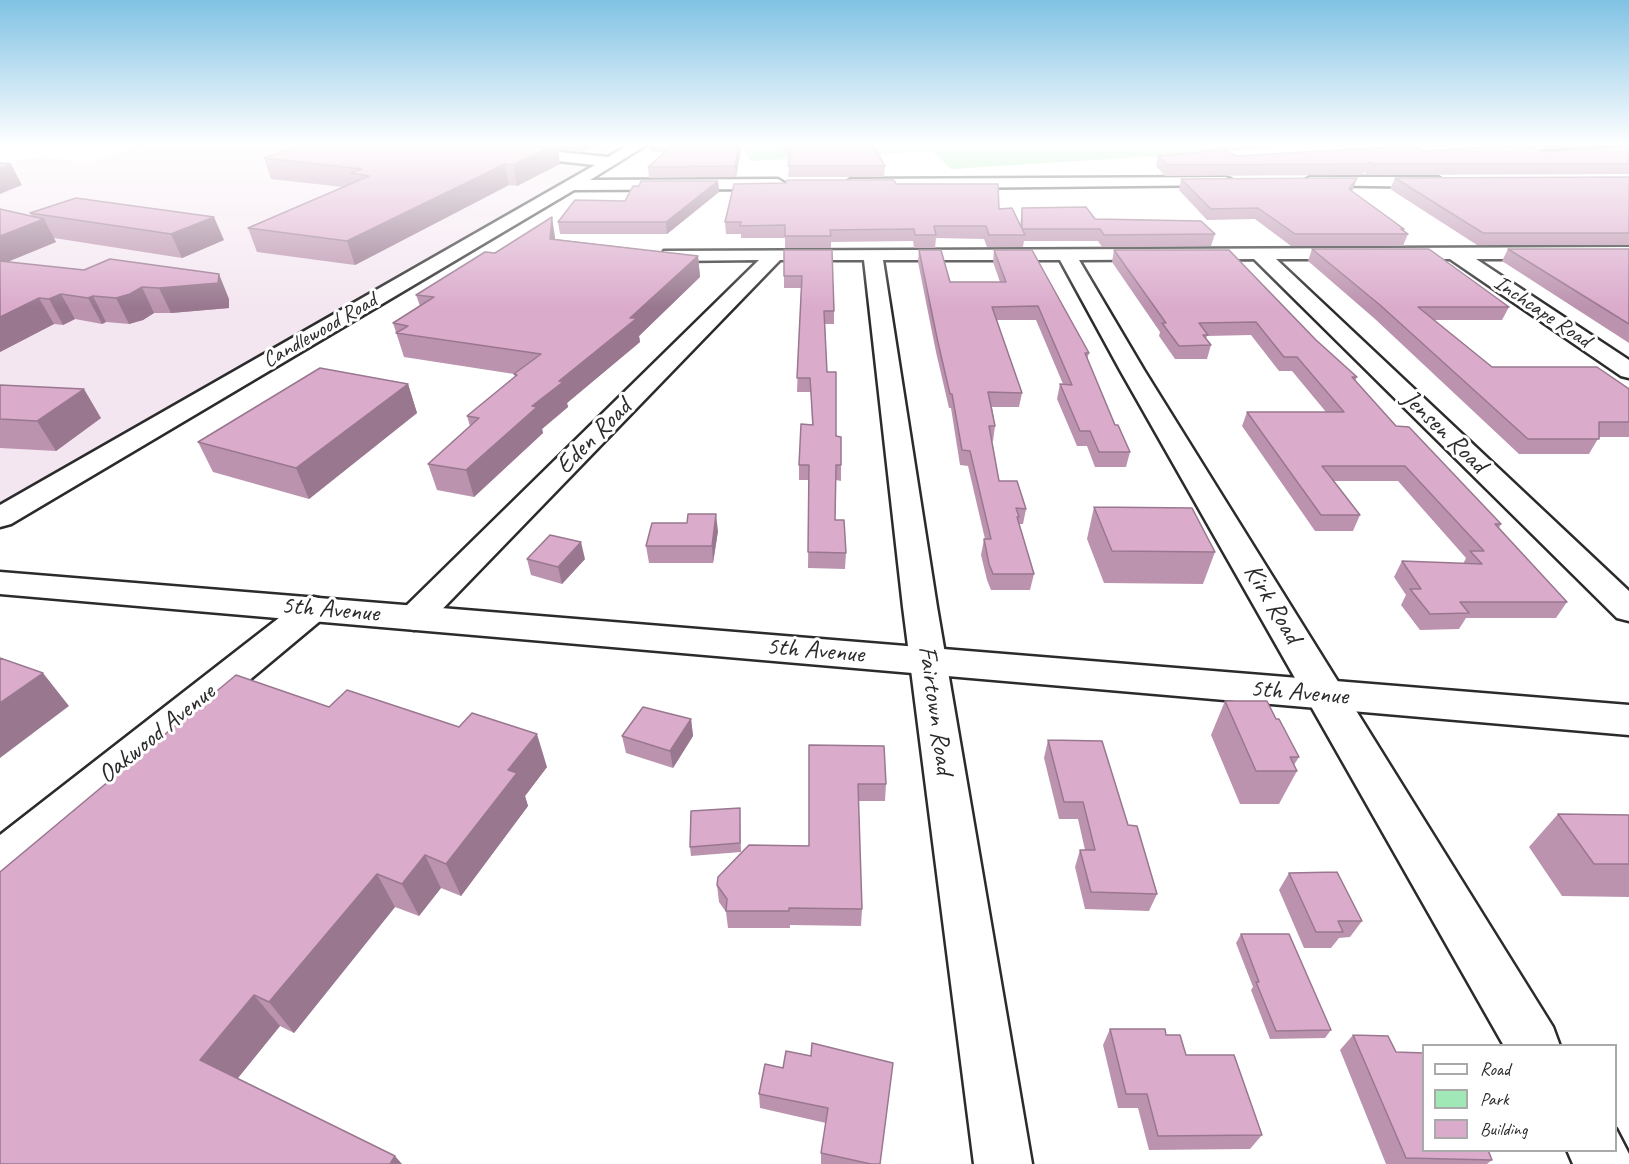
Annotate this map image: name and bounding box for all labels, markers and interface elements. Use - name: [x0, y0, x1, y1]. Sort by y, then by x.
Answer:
- street label: Inchcape Road: [1489, 270, 1595, 354]
- street label: Candlewood Road: [258, 288, 382, 374]
- street label: Jensen Road: [1395, 384, 1493, 480]
- street label: Eden Road: [550, 393, 638, 481]
- street label: Kirk Road: [1236, 559, 1308, 649]
- street label: 5th Avenue: [280, 590, 380, 630]
- street label: 5th Avenue: [765, 631, 865, 671]
- street label: Fairtown Road: [911, 644, 959, 776]
- street label: 5th Avenue: [1249, 673, 1349, 713]
- street label: Oakwood Avenue: [92, 677, 222, 791]
- legend: [1422, 1044, 1617, 1152]
- text: Road: [1480, 1058, 1510, 1080]
- text: Park: [1480, 1088, 1509, 1110]
- text: Building: [1480, 1118, 1527, 1140]

